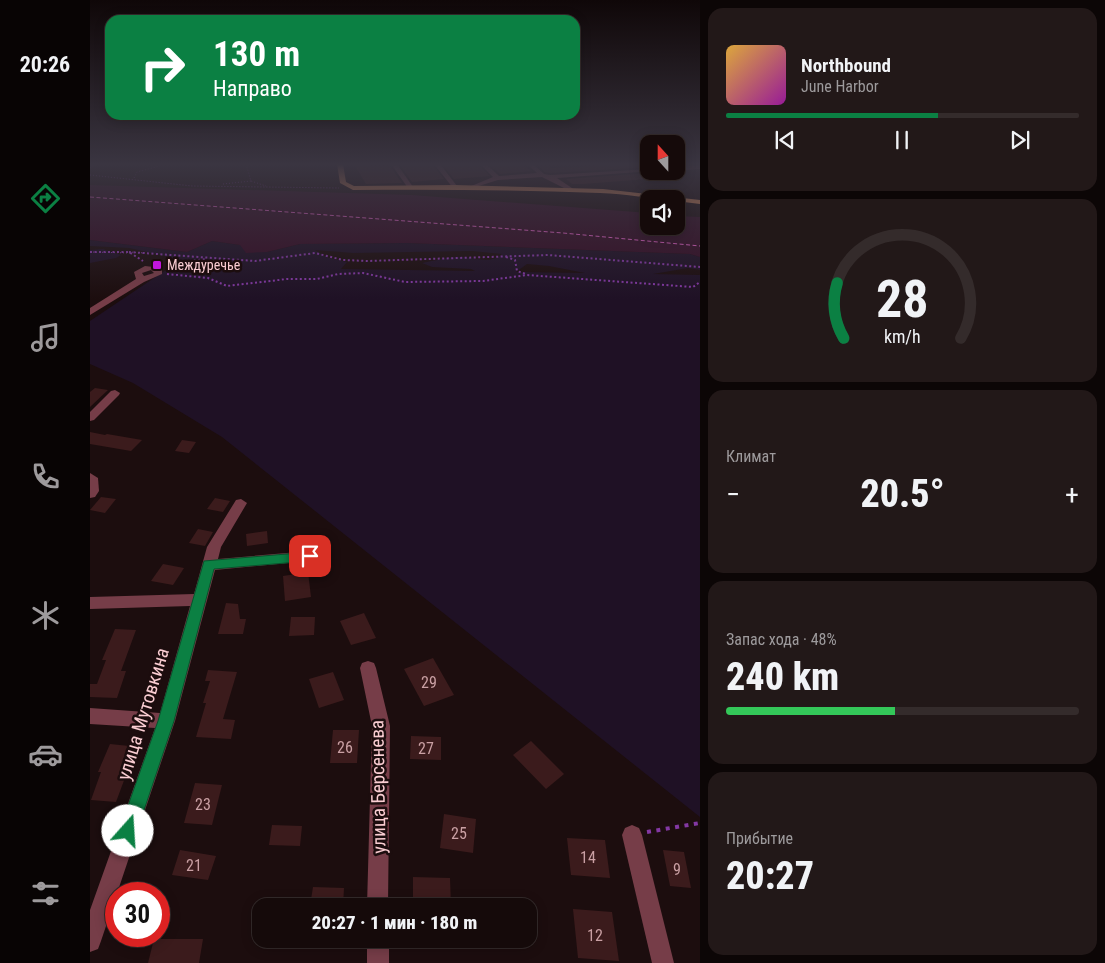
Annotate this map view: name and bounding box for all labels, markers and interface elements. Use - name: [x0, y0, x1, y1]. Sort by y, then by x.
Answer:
- text: 130 m: [213, 34, 300, 75]
- icon: right: [130, 35, 195, 100]
- text: 20:26: [20, 52, 70, 77]
- text: Northbound: [801, 54, 891, 77]
- text: Направо: [213, 76, 292, 101]
- text: June Harbor: [801, 77, 879, 96]
- icon: previous: [771, 126, 799, 154]
- icon: pause: [888, 126, 916, 154]
- icon: next: [1006, 126, 1034, 154]
- north arrow: [640, 135, 685, 180]
- map controls: [640, 135, 685, 235]
- icon: directions: [28, 181, 63, 216]
- button: sound: [640, 190, 685, 235]
- place label: Междуречье: [167, 257, 241, 273]
- marker: Междуречье: [151, 259, 163, 271]
- text: 28: [876, 269, 929, 330]
- icon: music: [28, 320, 63, 355]
- text: km/h: [884, 326, 921, 347]
- text: Климат: [726, 447, 776, 466]
- icon: phone: [28, 459, 63, 494]
- text: 20.5°: [860, 472, 945, 516]
- text: −: [726, 478, 740, 511]
- text: +: [1065, 478, 1079, 511]
- pin: [289, 535, 331, 577]
- icon: arrive: [296, 542, 324, 570]
- icon: climate: [28, 598, 63, 633]
- text: Запас хода · 48%: [726, 630, 837, 649]
- street label: улица Мутовкина: [112, 645, 174, 783]
- text: 240 km: [726, 655, 839, 699]
- house number: 29: [421, 673, 437, 692]
- street label: улица Берсенева: [365, 720, 391, 854]
- icon: car: [28, 737, 63, 772]
- house number: 26: [337, 738, 353, 757]
- house number: 27: [418, 739, 434, 758]
- house number: 23: [195, 795, 211, 814]
- position arrow: [101, 804, 153, 856]
- house number: 25: [451, 824, 467, 843]
- text: Прибытие: [726, 829, 793, 848]
- house number: 14: [580, 848, 596, 867]
- text: 20:27: [726, 854, 814, 898]
- house number: 21: [186, 856, 202, 875]
- house number: 9: [673, 860, 681, 879]
- icon: filters: [28, 876, 63, 911]
- speed limit sign: 30: [105, 882, 170, 947]
- text: 20:27 · 1 мин · 180 m: [312, 911, 477, 934]
- house number: 12: [587, 926, 603, 945]

